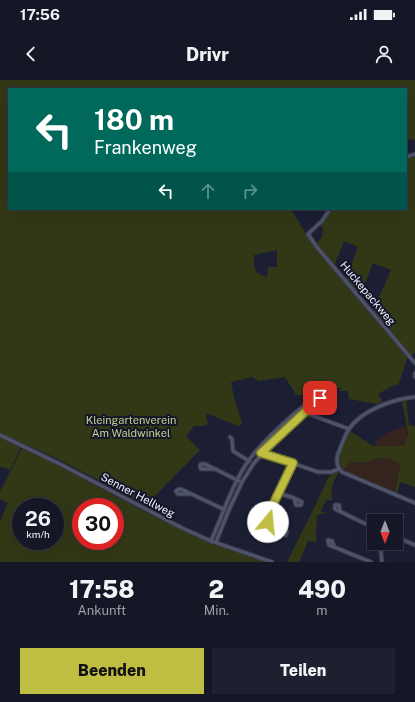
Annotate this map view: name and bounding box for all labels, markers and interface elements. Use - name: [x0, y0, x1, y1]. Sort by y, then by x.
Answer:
- text: 17:56: [20, 6, 60, 23]
- icon: back: [20, 43, 42, 65]
- icon: person: [373, 43, 395, 65]
- text: Drivr: [186, 44, 229, 65]
- text: 180 m: [94, 103, 174, 136]
- icon: left: [28, 104, 80, 156]
- text: Frankenweg: [94, 137, 197, 158]
- icon: left: [155, 180, 177, 202]
- icon: ahead: [197, 180, 219, 202]
- icon: right: [239, 180, 261, 202]
- street label: Huckepackweg: [338, 259, 398, 327]
- pin: [303, 381, 337, 415]
- icon: arrive: [309, 387, 331, 409]
- park label: Kleingartenverein Am Waldwinkel: [86, 414, 176, 439]
- street label: Senner Hellweg: [99, 470, 177, 520]
- speed limit sign: 30: [72, 498, 124, 550]
- position arrow: [247, 501, 289, 543]
- text: 26: [25, 507, 51, 531]
- north arrow: [367, 514, 403, 550]
- map controls: [367, 514, 403, 550]
- text: km/h: [26, 528, 50, 540]
- text: 17:58: [69, 575, 135, 603]
- text: 2: [208, 575, 224, 603]
- text: 490: [298, 575, 346, 603]
- text: Ankunft: [78, 603, 126, 618]
- text: Min.: [204, 603, 229, 618]
- text: m: [316, 603, 328, 618]
- button: Beenden: [20, 648, 204, 694]
- button: Teilen: [212, 648, 395, 694]

